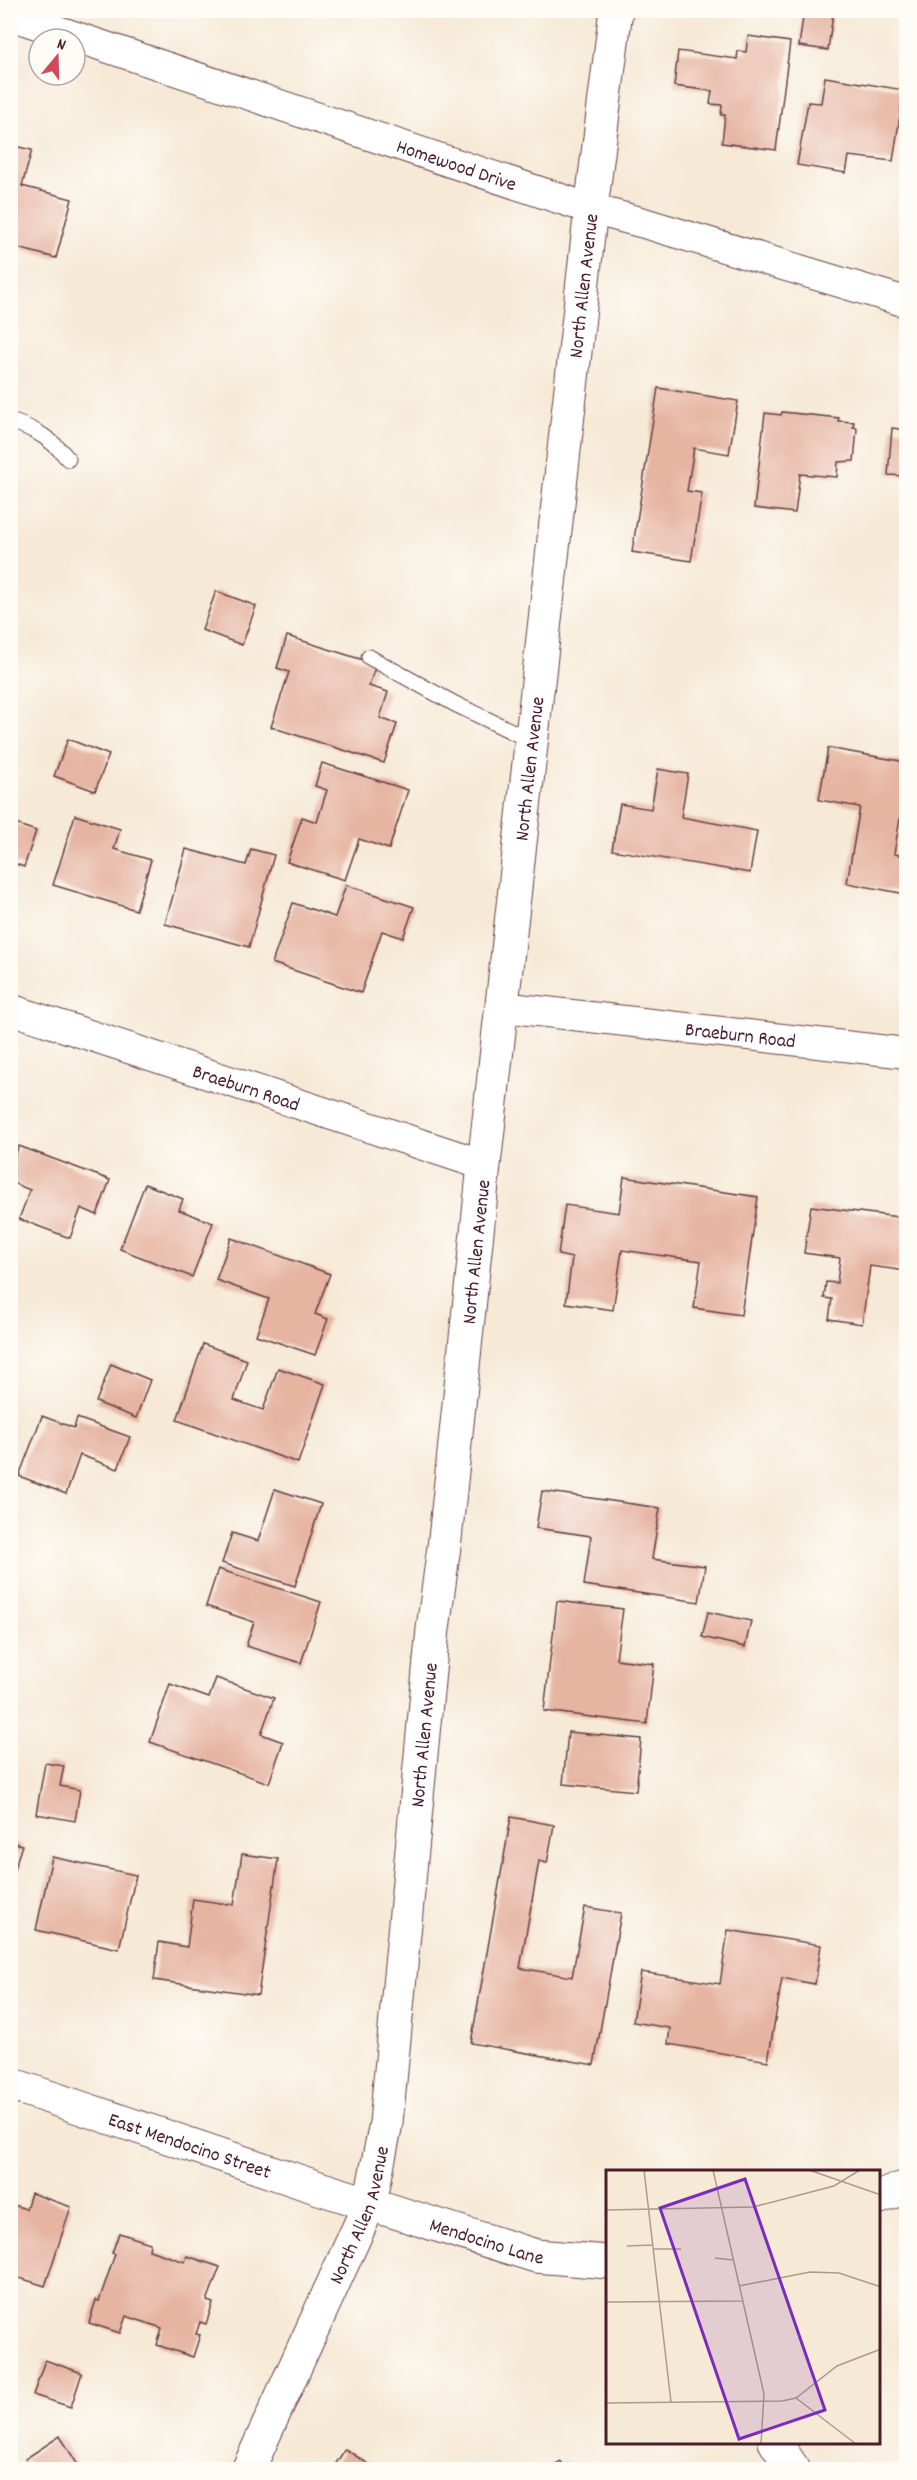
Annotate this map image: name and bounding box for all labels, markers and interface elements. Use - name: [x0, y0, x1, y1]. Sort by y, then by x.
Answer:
- north arrow: [27, 27, 87, 87]
- text: N: [54, 33, 69, 57]
- street label: Homewood Drive: [392, 134, 520, 200]
- street label: North Allen Avenue: [563, 212, 607, 360]
- street label: North Allen Avenue: [509, 695, 553, 843]
- street label: Braeburn Road: [683, 1017, 797, 1057]
- street label: Braeburn Road: [188, 1059, 303, 1120]
- street label: North Allen Avenue: [456, 1178, 499, 1326]
- street label: North Allen Avenue: [405, 1661, 447, 1809]
- street label: East Mendocino Street: [104, 2107, 274, 2188]
- street label: North Allen Avenue: [324, 2144, 398, 2289]
- inset map: [606, 2170, 881, 2444]
- street label: Mendocino Lane: [425, 2212, 545, 2274]

